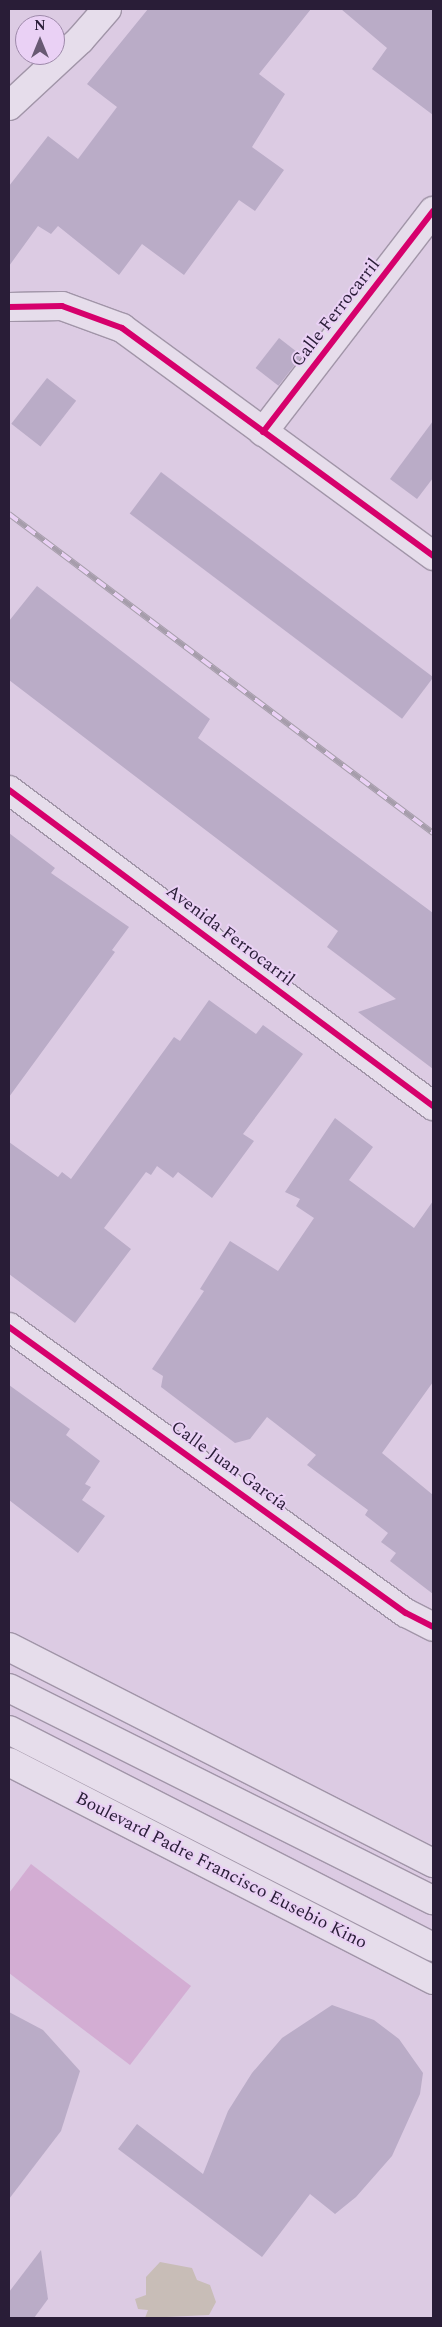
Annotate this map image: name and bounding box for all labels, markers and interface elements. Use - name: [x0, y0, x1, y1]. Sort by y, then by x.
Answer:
- north arrow: [15, 15, 65, 65]
- text: N: [34, 15, 46, 36]
- street label: Calle Ferrocarril: [287, 255, 385, 371]
- street label: Avenida Ferrocarril: [161, 881, 299, 991]
- street label: Calle Juan García: [166, 1416, 292, 1516]
- street label: Boulevard Padre Francisco Eusebio Kino: [72, 1788, 370, 1954]

